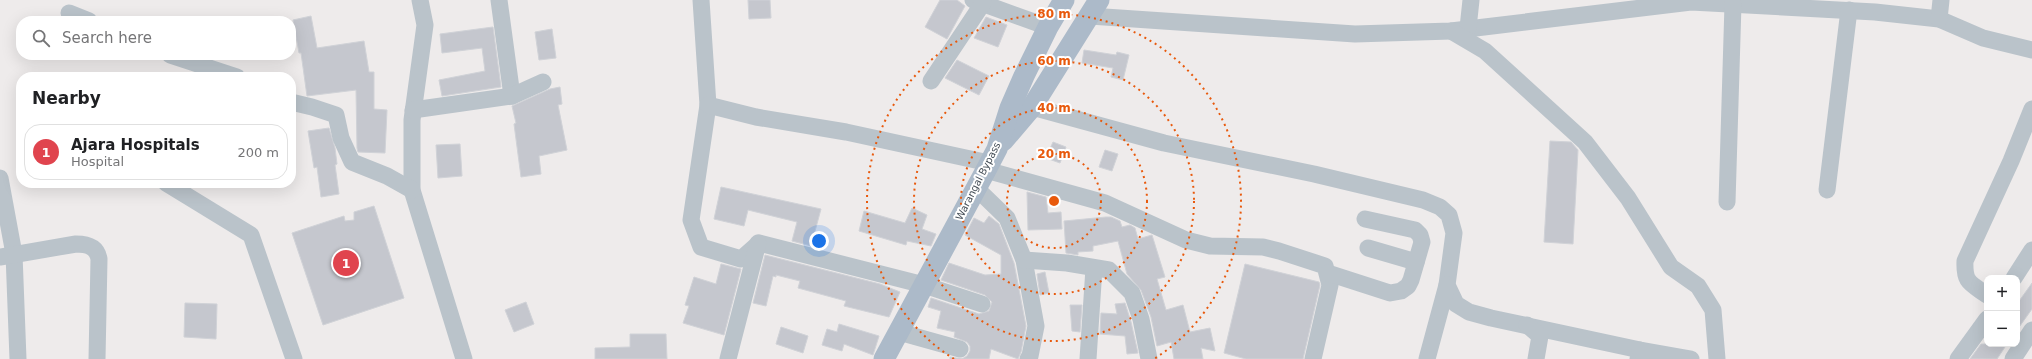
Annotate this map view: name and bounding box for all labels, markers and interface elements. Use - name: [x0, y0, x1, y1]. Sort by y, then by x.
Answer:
- text: 80 m: [1037, 7, 1071, 21]
- search box: [16, 16, 296, 60]
- icon: search: [30, 27, 52, 49]
- text: Search here: [62, 29, 152, 47]
- text: 60 m: [1037, 54, 1071, 68]
- text: Nearby: [32, 88, 101, 108]
- text: 40 m: [1037, 101, 1071, 115]
- text: Ajara Hospitals: [71, 136, 200, 154]
- street label: Warangal Bypass: [954, 140, 1002, 222]
- text: 1: [41, 145, 51, 160]
- text: 200 m: [237, 145, 279, 160]
- text: 20 m: [1037, 147, 1071, 161]
- text: Hospital: [71, 154, 124, 169]
- centre of rings: [1047, 194, 1061, 208]
- your location: [809, 231, 829, 251]
- pin: 1: [333, 248, 359, 278]
- map controls: [1984, 275, 2020, 347]
- button: +: [1984, 275, 2020, 311]
- button: −: [1984, 311, 2020, 347]

